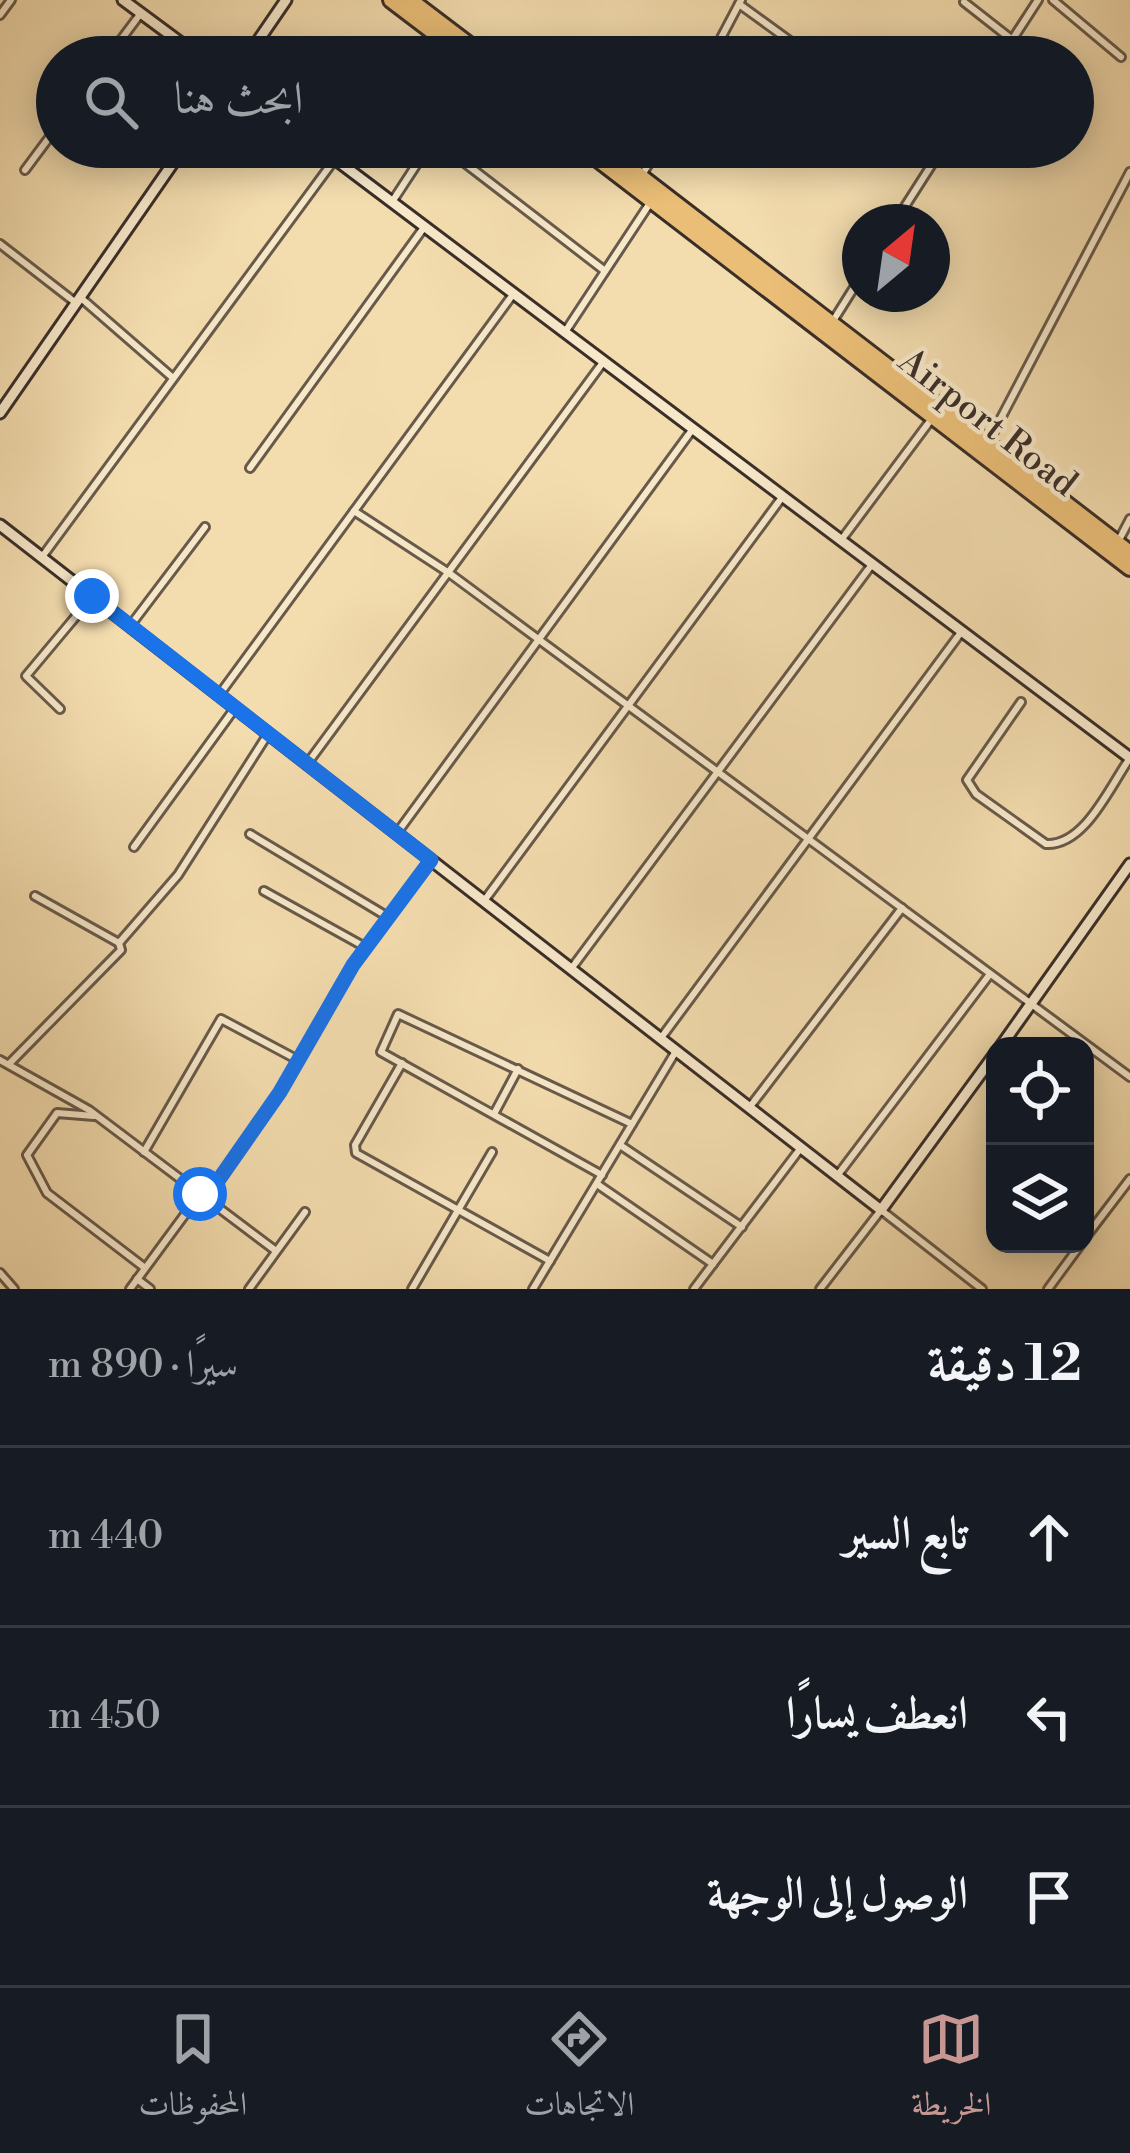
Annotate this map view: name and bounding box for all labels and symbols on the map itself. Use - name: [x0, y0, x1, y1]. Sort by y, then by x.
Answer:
- north arrow: [842, 204, 950, 312]
- street label: Airport Road: [888, 339, 1086, 507]
- route end: [65, 569, 119, 623]
- route start: [173, 1167, 227, 1221]

